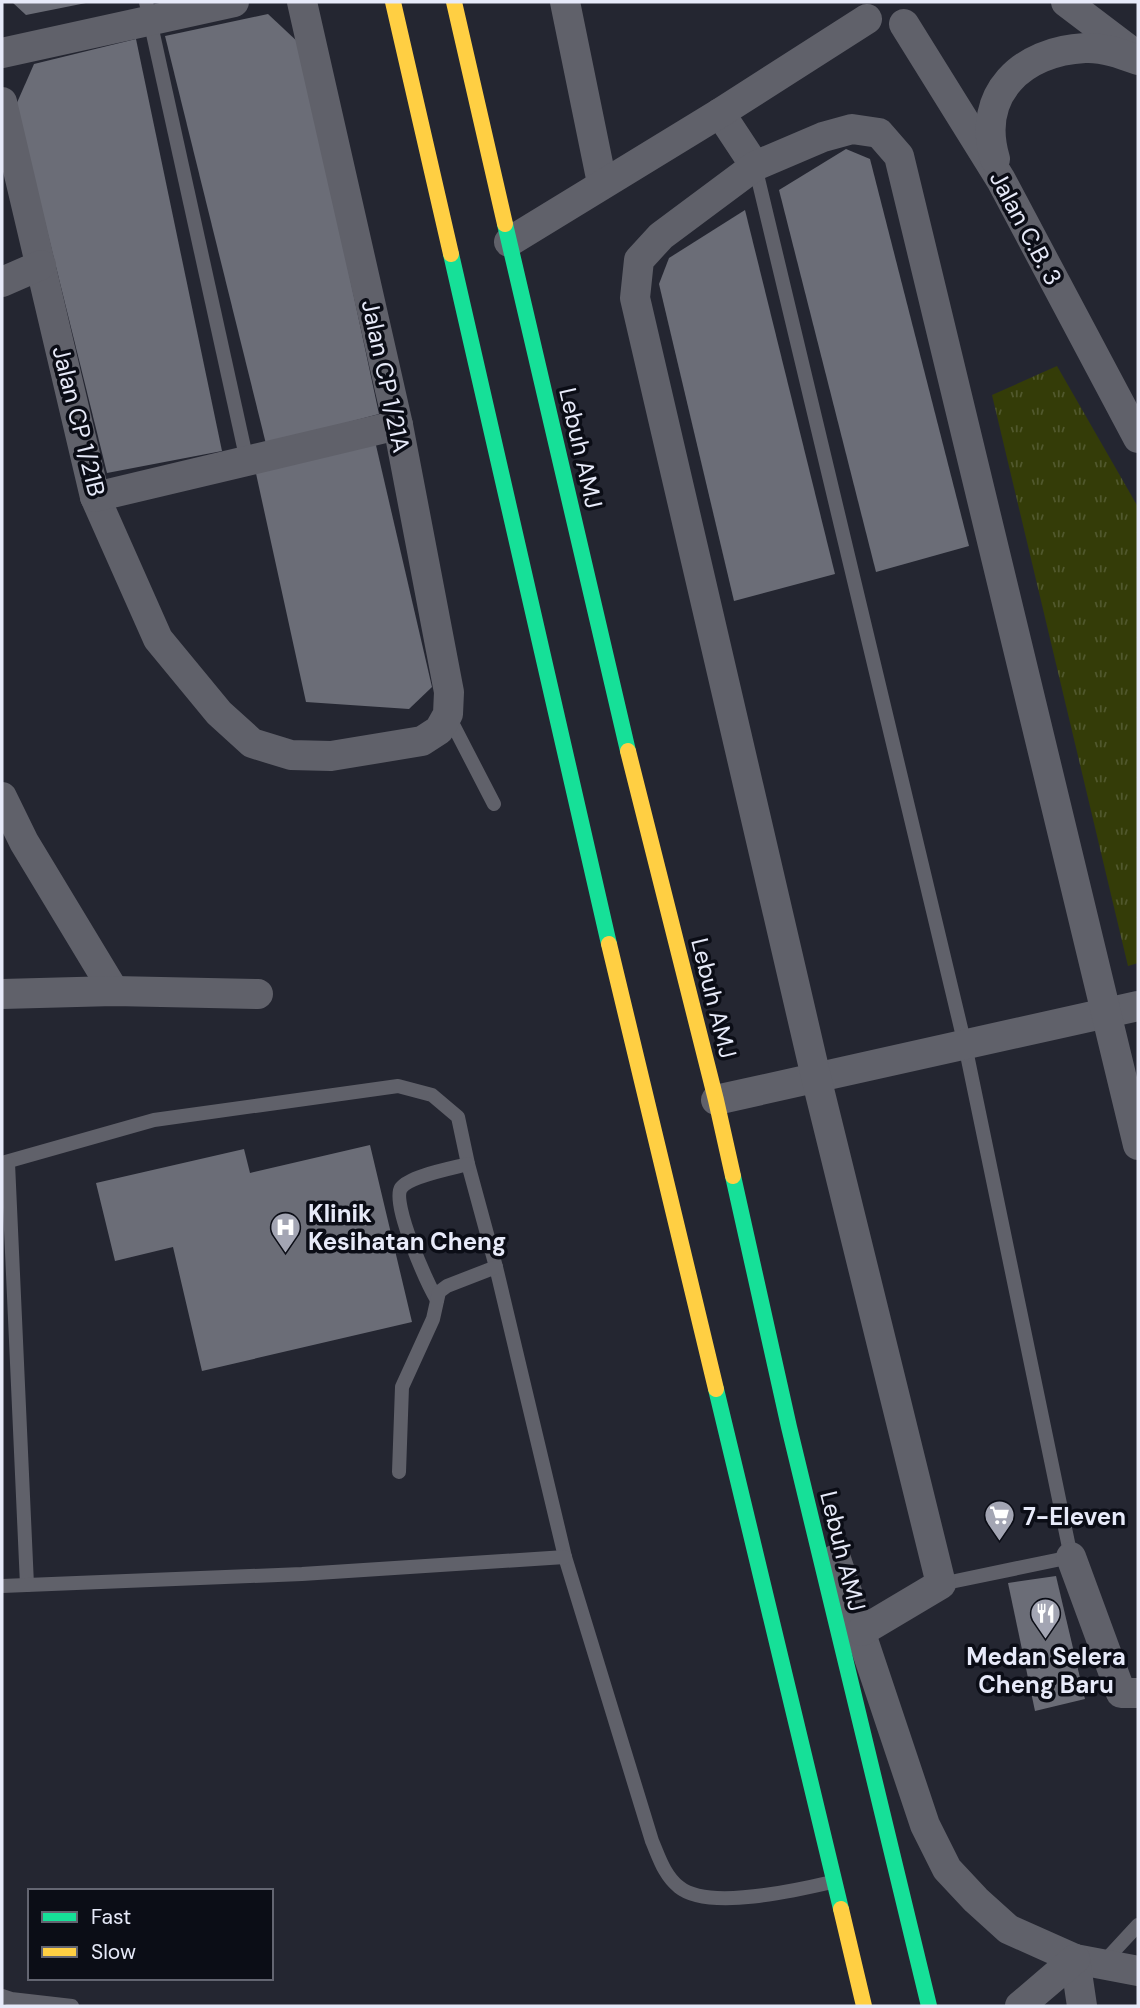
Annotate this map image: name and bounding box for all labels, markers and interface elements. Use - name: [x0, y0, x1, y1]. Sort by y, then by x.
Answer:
- street label: Jalan C.B. 3: [983, 165, 1069, 291]
- street label: Jalan CP 1/21A: [355, 297, 417, 455]
- street label: Jalan CP 1/21B: [45, 343, 113, 499]
- street label: Lebuh AMJ: [552, 385, 610, 511]
- street label: Lebuh AMJ: [684, 935, 744, 1061]
- place label: Klinik Kesihatan Cheng: [308, 1198, 506, 1257]
- hospital icon: Klinik Kesihatan Cheng: [268, 1210, 302, 1254]
- street label: Lebuh AMJ: [813, 1488, 873, 1614]
- supermarket icon: 7-Eleven: [983, 1499, 1017, 1543]
- place label: 7-Eleven: [1023, 1501, 1126, 1532]
- restaurant icon: Medan Selera Cheng Baru: [1029, 1597, 1063, 1641]
- place label: Medan Selera Cheng Baru: [966, 1641, 1126, 1700]
- legend: [28, 1889, 273, 1980]
- text: Fast: [91, 1903, 131, 1931]
- text: Slow: [91, 1938, 136, 1966]

